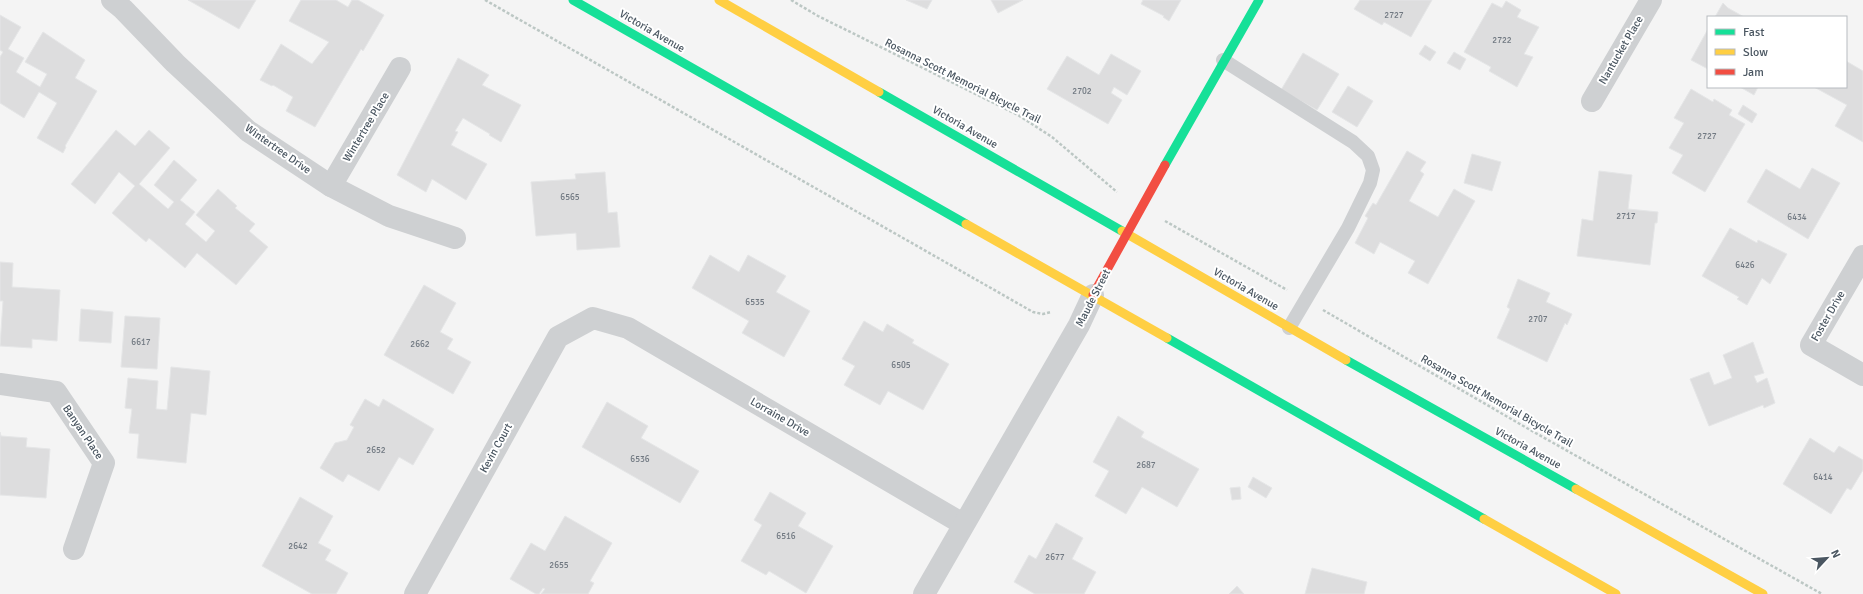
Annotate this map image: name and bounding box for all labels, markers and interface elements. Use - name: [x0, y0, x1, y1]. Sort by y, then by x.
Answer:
- street label: Victoria Avenue: [617, 7, 687, 55]
- house number: 2727: [1384, 10, 1404, 21]
- street label: Nantucket Place: [1596, 13, 1646, 87]
- legend: [1707, 16, 1847, 88]
- text: Fast: [1743, 25, 1764, 40]
- house number: 2722: [1492, 35, 1512, 46]
- street label: Rosanna Scott Memorial Bicycle Trail: [883, 36, 1043, 126]
- text: Slow: [1743, 45, 1768, 60]
- text: Jam: [1743, 65, 1764, 80]
- house number: 2702: [1072, 86, 1092, 97]
- street label: Wintertree Place: [340, 90, 392, 164]
- street label: Victoria Avenue: [930, 103, 1000, 151]
- street label: Wintertree Drive: [242, 121, 314, 177]
- house number: 2727: [1697, 131, 1717, 142]
- house number: 6565: [560, 192, 580, 203]
- house number: 2717: [1616, 211, 1636, 222]
- house number: 6434: [1787, 212, 1807, 223]
- house number: 6426: [1735, 260, 1755, 271]
- street label: Victoria Avenue: [1211, 265, 1281, 313]
- street label: Maude Street: [1073, 267, 1113, 329]
- street label: Foster Drive: [1808, 288, 1848, 344]
- house number: 6535: [745, 297, 765, 308]
- house number: 2707: [1528, 314, 1548, 325]
- house number: 6617: [131, 337, 151, 348]
- house number: 2662: [410, 339, 430, 350]
- street label: Rosanna Scott Memorial Bicycle Trail: [1419, 352, 1575, 450]
- house number: 6505: [891, 360, 911, 371]
- street label: Lorraine Drive: [748, 395, 812, 439]
- street label: Banyan Place: [60, 402, 106, 462]
- street label: Kevin Court: [477, 421, 515, 475]
- street label: Victoria Avenue: [1493, 424, 1563, 472]
- house number: 2652: [366, 445, 386, 456]
- house number: 6536: [630, 454, 650, 465]
- house number: 2687: [1136, 460, 1156, 471]
- house number: 6414: [1813, 472, 1833, 483]
- house number: 6516: [776, 531, 796, 542]
- north arrow: [1807, 538, 1847, 578]
- house number: 2642: [288, 541, 308, 552]
- text: N: [1828, 548, 1843, 560]
- house number: 2677: [1045, 552, 1065, 563]
- house number: 2655: [549, 560, 569, 571]

